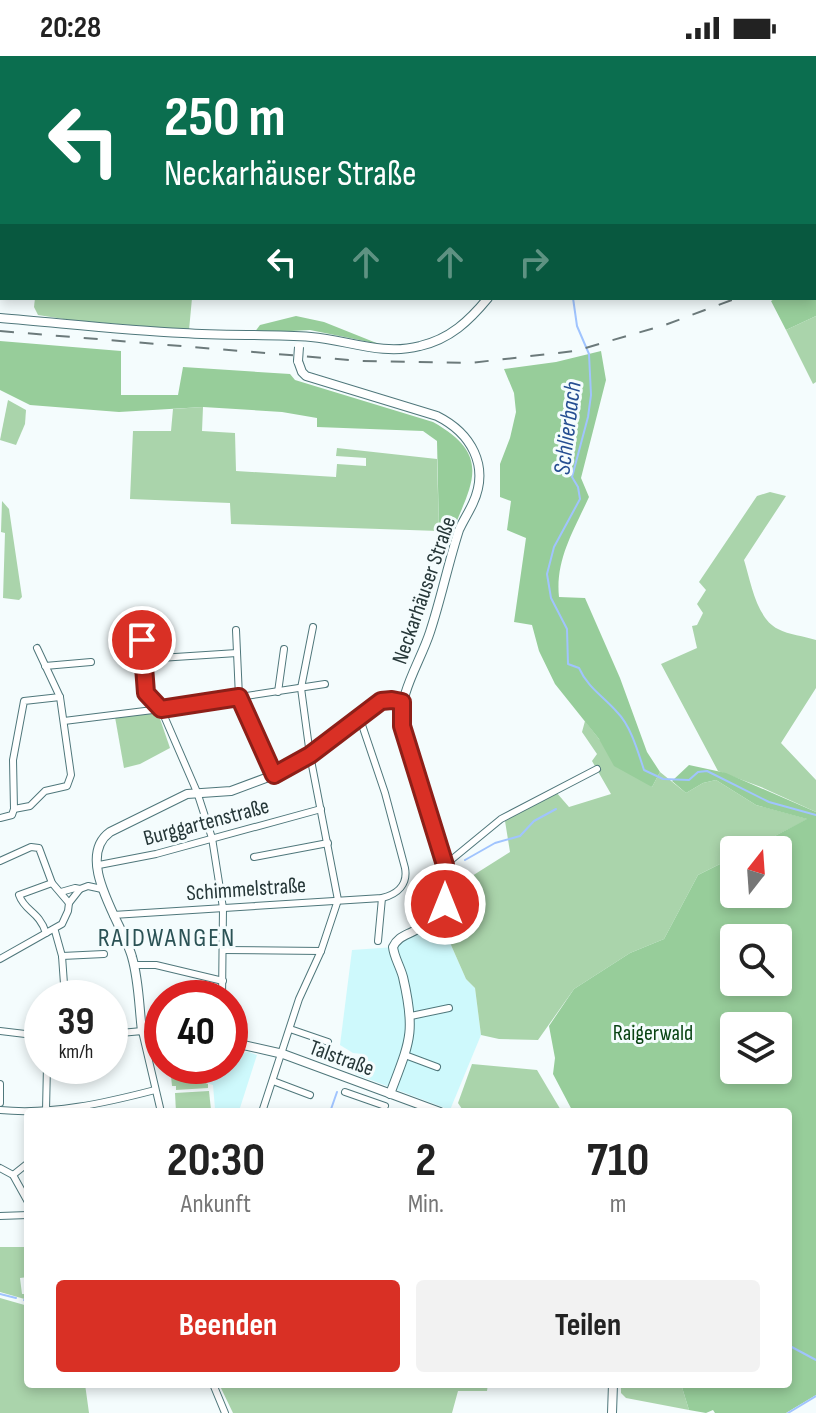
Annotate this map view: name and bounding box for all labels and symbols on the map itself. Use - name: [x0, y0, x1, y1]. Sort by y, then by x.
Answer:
- water label: Schlierbach: [547, 380, 588, 476]
- street label: Neckarhäuser Straße: [387, 513, 462, 668]
- pin: [108, 606, 176, 674]
- street label: Burggartenstraße: [141, 793, 272, 852]
- north arrow: [720, 836, 792, 908]
- position arrow: [403, 862, 487, 946]
- street label: Schimmelstraße: [185, 872, 307, 907]
- district label: RAIDWANGEN: [98, 923, 236, 954]
- speed limit sign: 40: [144, 980, 248, 1084]
- park label: Raigerwald: [613, 1020, 693, 1047]
- street label: Talstraße: [305, 1034, 378, 1083]

